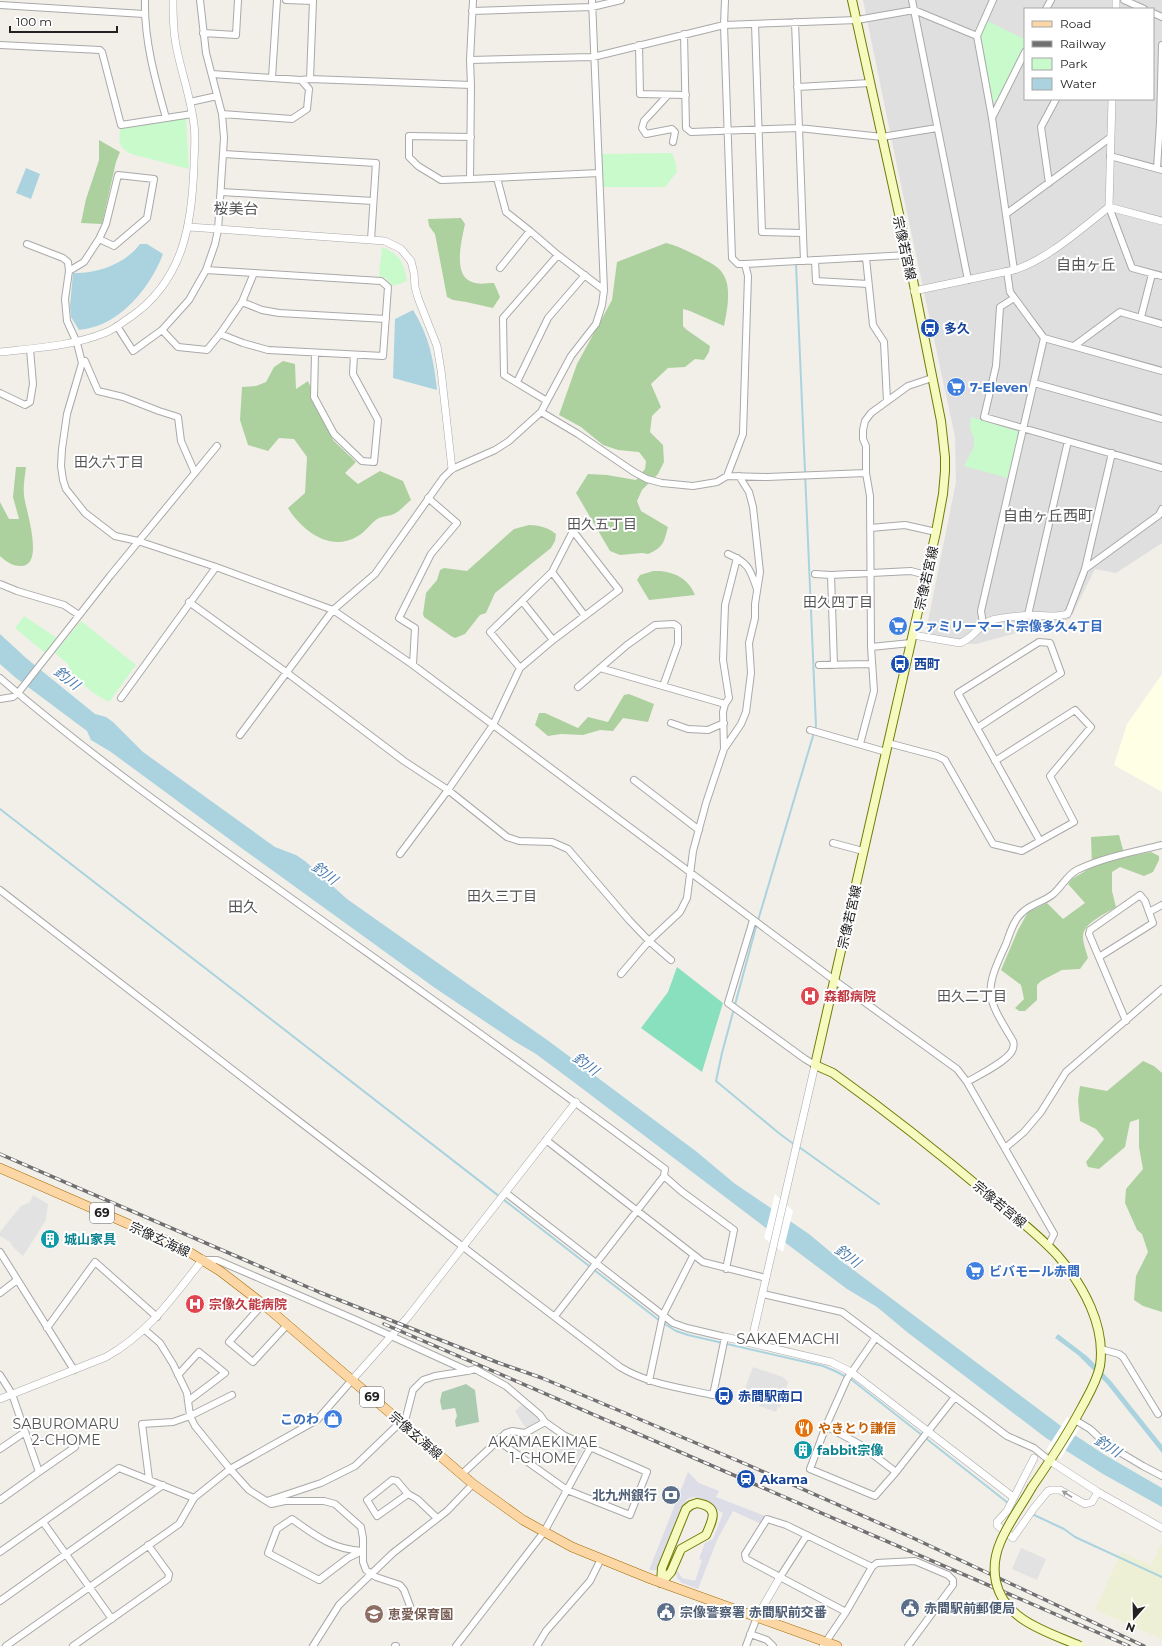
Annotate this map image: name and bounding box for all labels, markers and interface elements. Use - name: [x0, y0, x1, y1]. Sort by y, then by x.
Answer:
- scale bar: [10, 8, 117, 34]
- legend: [1024, 8, 1154, 100]
- text: 100 m: [16, 14, 52, 29]
- text: Road: [1060, 16, 1091, 31]
- text: Railway: [1060, 36, 1106, 51]
- text: Park: [1060, 56, 1088, 71]
- text: Water: [1060, 76, 1097, 91]
- district label: 桜美台: [213, 199, 259, 218]
- street label: 宗像若宮線: [890, 215, 920, 281]
- district label: 自由ヶ丘: [1056, 255, 1116, 274]
- bus stop icon: 多久: [919, 317, 941, 339]
- place label: 多久: [944, 320, 970, 336]
- supermarket icon: 7-Eleven: [945, 376, 967, 398]
- place label: 7-Eleven: [970, 379, 1028, 395]
- district label: 田久六丁目: [74, 453, 144, 471]
- district label: 自由ヶ丘西町: [1003, 506, 1093, 525]
- district label: 田久五丁目: [567, 515, 637, 533]
- street label: 宗像若宮線: [911, 545, 941, 611]
- district label: 田久四丁目: [803, 593, 873, 611]
- supermarket icon: ファミリーマート宗像多久4丁目: [887, 615, 909, 637]
- place label: ファミリーマート宗像多久4丁目: [912, 618, 1103, 634]
- bus stop icon: 西町: [889, 653, 911, 675]
- place label: 西町: [914, 656, 940, 672]
- water label: 釣川: [50, 662, 85, 695]
- water label: 釣川: [308, 857, 343, 890]
- street label: 宗像若宮線: [834, 884, 864, 950]
- district label: 田久三丁目: [467, 887, 537, 905]
- district label: 田久: [228, 897, 258, 916]
- hospital icon: 森都病院: [799, 985, 821, 1007]
- district label: 田久二丁目: [937, 987, 1007, 1005]
- place label: 森都病院: [824, 988, 876, 1004]
- water label: 釣川: [569, 1048, 604, 1081]
- street label: 宗像若宮線: [970, 1177, 1030, 1231]
- road number: 69: [90, 1203, 114, 1223]
- street label: 宗像玄海線: [127, 1218, 193, 1260]
- building icon: 城山家具: [39, 1228, 61, 1250]
- place label: 城山家具: [64, 1231, 116, 1247]
- water label: 釣川: [831, 1240, 866, 1273]
- supermarket icon: ビバモール赤間: [964, 1260, 986, 1282]
- place label: ビバモール赤間: [989, 1263, 1080, 1279]
- hospital icon: 宗像久能病院: [184, 1293, 206, 1315]
- place label: 宗像久能病院: [209, 1296, 287, 1312]
- district label: SAKAEMACHI: [736, 1329, 840, 1348]
- bus stop icon: 赤間駅南口: [713, 1385, 735, 1407]
- road number: 69: [360, 1387, 384, 1407]
- place label: 赤間駅南口: [738, 1388, 803, 1404]
- shop icon: このわ: [322, 1408, 344, 1430]
- street label: 宗像玄海線: [386, 1408, 446, 1462]
- place label: このわ: [280, 1411, 319, 1427]
- district label: SABUROMARU 2-CHOME: [13, 1415, 119, 1449]
- restaurant icon: やきとり謙信: [793, 1417, 815, 1439]
- place label: やきとり謙信: [818, 1420, 896, 1436]
- water label: 釣川: [1091, 1431, 1126, 1462]
- district label: AKAMAEKIMAE 1-CHOME: [488, 1433, 598, 1467]
- building icon: fabbit宗像: [792, 1439, 814, 1461]
- place label: fabbit宗像: [817, 1442, 883, 1458]
- station icon: Akama: [735, 1468, 757, 1490]
- place label: Akama: [759, 1471, 808, 1487]
- bank icon: 北九州銀行: [660, 1484, 682, 1506]
- place label: 北九州銀行: [592, 1487, 657, 1503]
- one-way arrow: [1062, 1490, 1072, 1498]
- public building icon: 赤間駅前郵便局: [899, 1597, 921, 1619]
- north arrow: [1114, 1598, 1154, 1638]
- place label: 赤間駅前郵便局: [924, 1600, 1015, 1616]
- public building icon: 宗像警察署 赤間駅前交番: [655, 1601, 677, 1623]
- school or university icon: 恵愛保育園: [363, 1603, 385, 1625]
- place label: 宗像警察署 赤間駅前交番: [680, 1604, 827, 1620]
- place label: 恵愛保育園: [388, 1606, 453, 1622]
- text: N: [1124, 1619, 1137, 1635]

